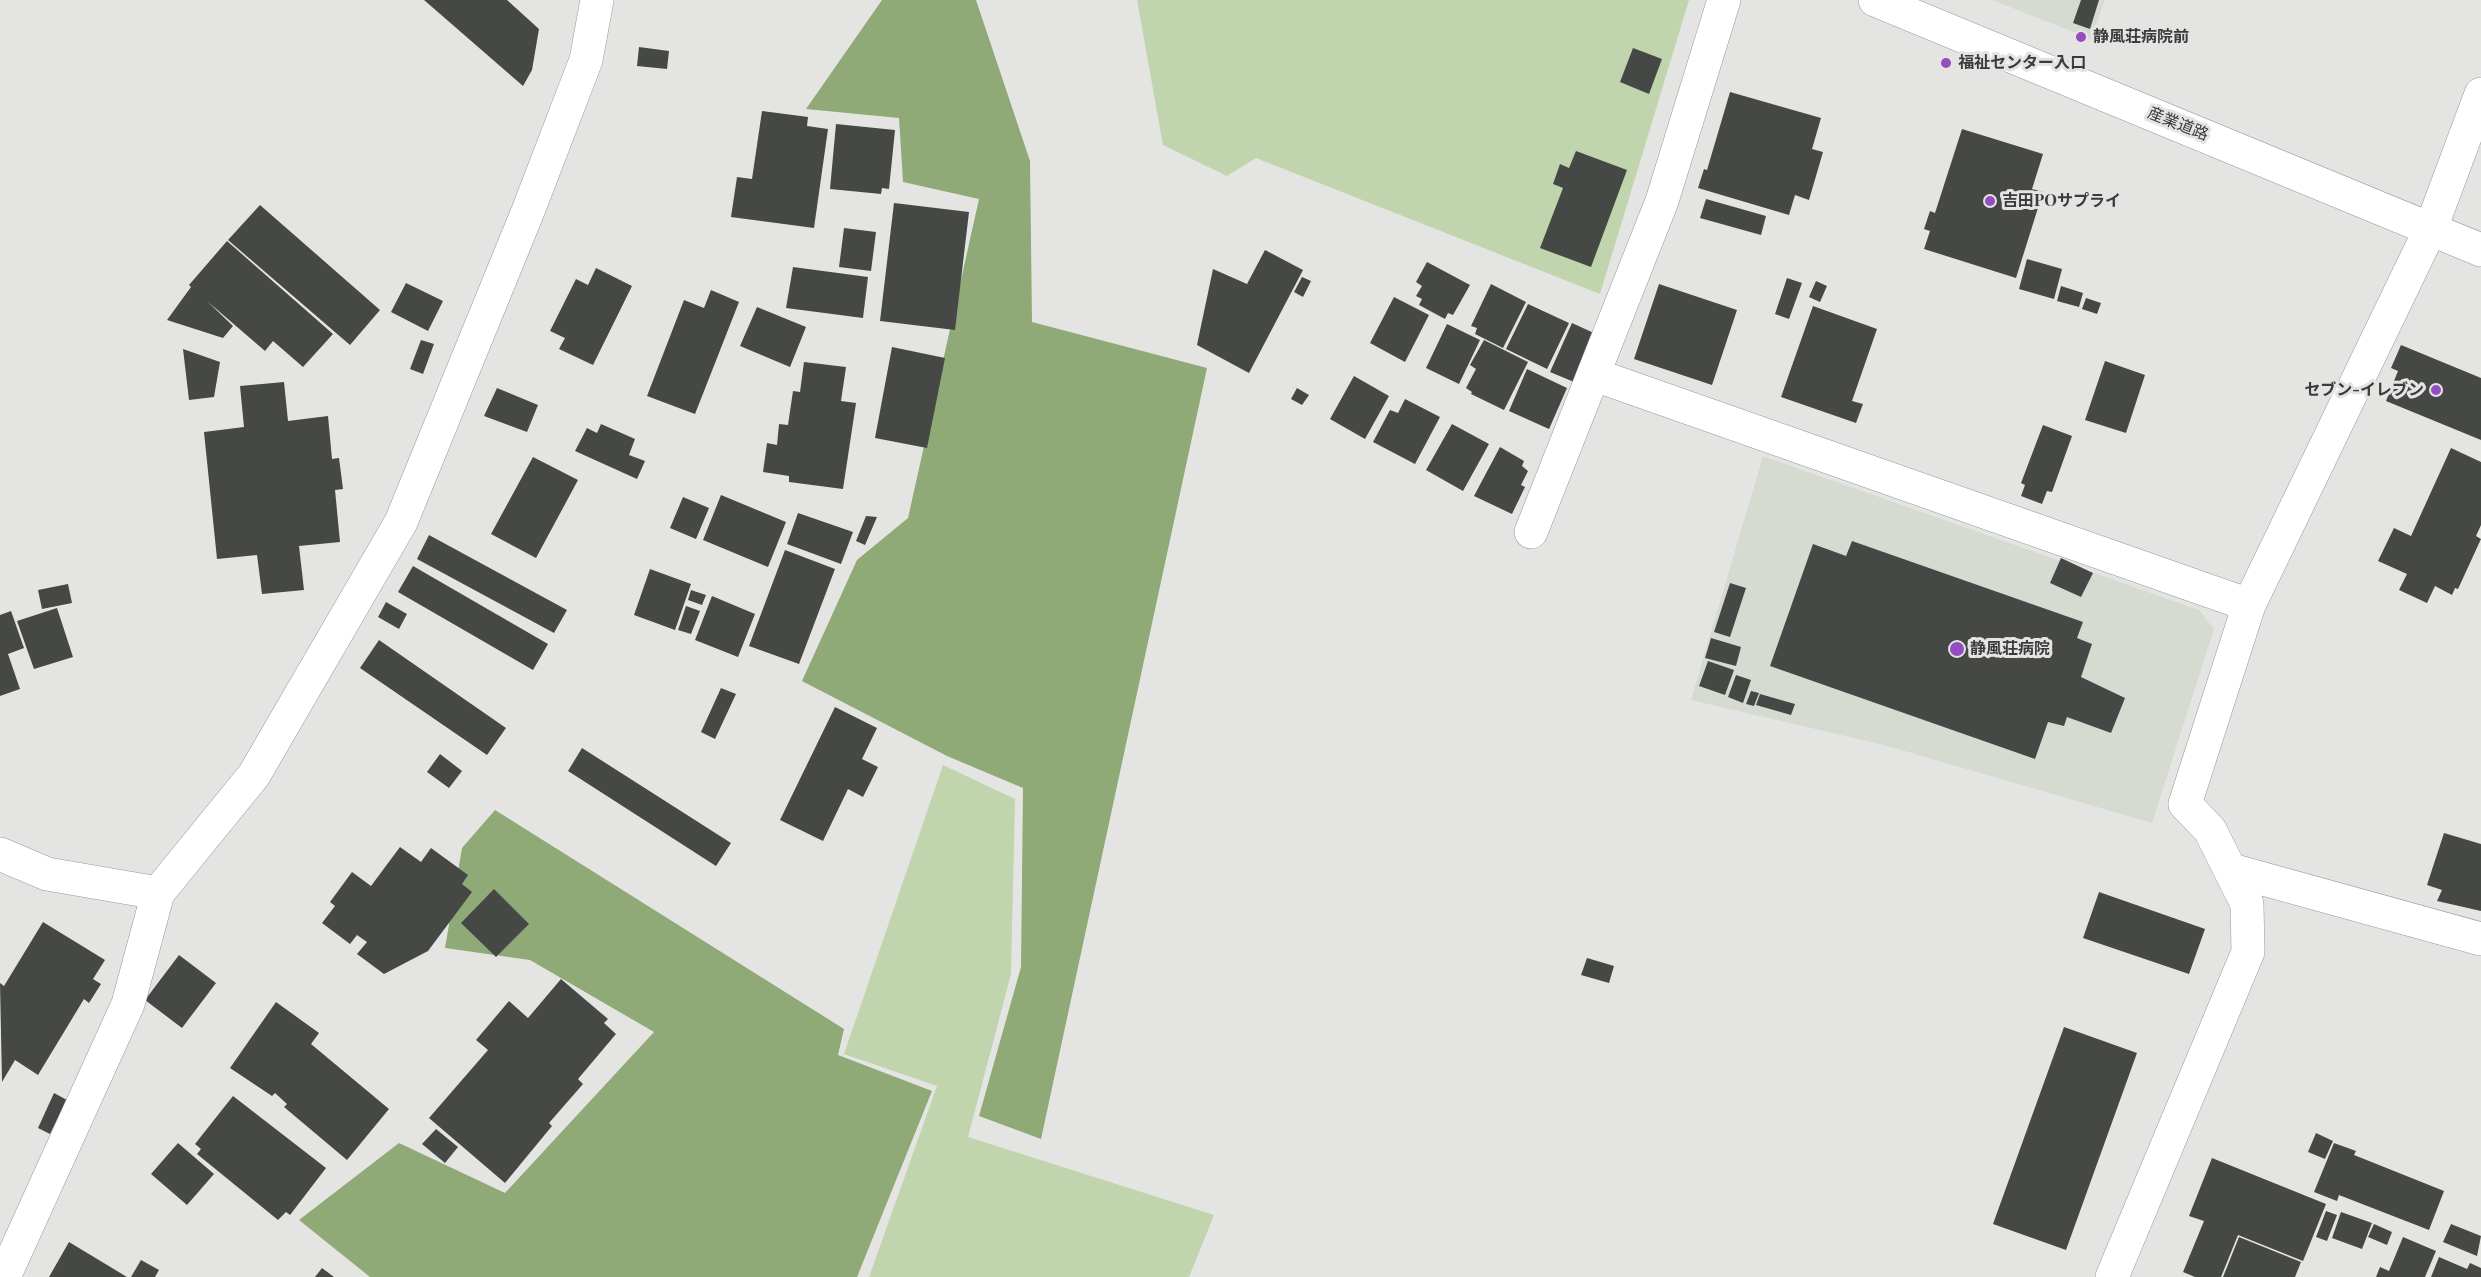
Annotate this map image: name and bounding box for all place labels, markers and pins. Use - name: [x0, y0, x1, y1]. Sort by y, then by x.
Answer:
- place label: 静風荘病院前: [2093, 27, 2189, 47]
- marker: 静風荘病院前: [2074, 30, 2088, 44]
- place label: 福祉センター入口: [1958, 53, 2086, 73]
- marker: 福祉センター入口: [1939, 56, 1953, 70]
- place label: 吉田POサプライ: [2002, 191, 2121, 211]
- marker: 吉田POサプライ: [1983, 194, 1997, 208]
- place label: セブン-イレブン: [2304, 380, 2424, 400]
- marker: セブン-イレブン: [2429, 383, 2443, 397]
- place label: 静風荘病院: [1970, 639, 2050, 659]
- marker: 静風荘病院: [1948, 640, 1966, 658]

